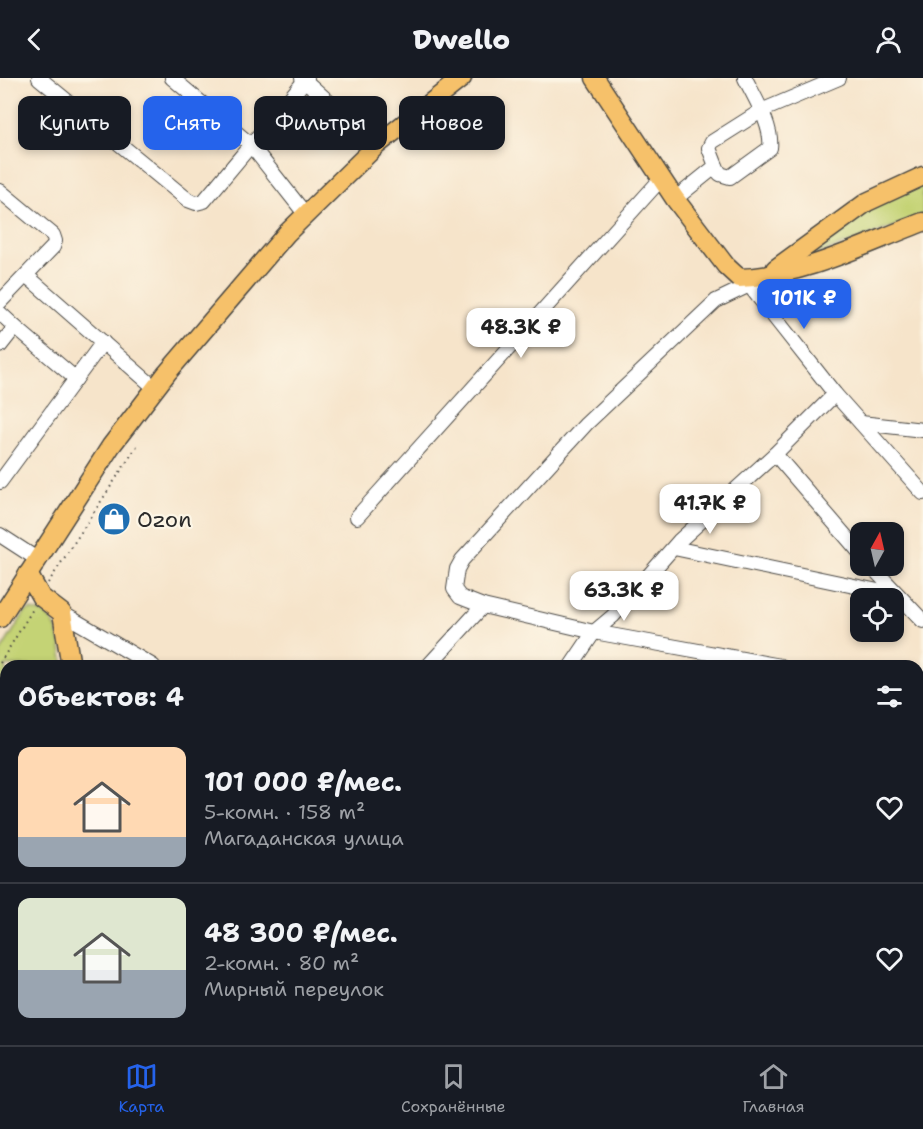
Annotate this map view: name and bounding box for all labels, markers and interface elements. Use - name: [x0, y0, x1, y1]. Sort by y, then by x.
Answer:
- text: Dwello: [413, 21, 510, 58]
- icon: back: [18, 23, 51, 56]
- icon: person: [872, 23, 905, 56]
- chip: Купить: [18, 96, 131, 150]
- chip: Снять: [143, 96, 242, 150]
- chip: Фильтры: [254, 96, 387, 150]
- chip: Новое: [399, 96, 505, 150]
- pin: 101K ₽: [755, 279, 853, 330]
- text: 101K ₽: [771, 285, 837, 311]
- pin: 48.3K ₽: [466, 308, 576, 359]
- text: 48.3K ₽: [480, 314, 562, 340]
- pin: 41.7K ₽: [655, 484, 765, 535]
- text: 41.7K ₽: [674, 490, 747, 516]
- shop icon: Ozon: [96, 501, 132, 537]
- place label: Ozon: [137, 505, 192, 534]
- north arrow: [850, 522, 904, 576]
- map controls: [850, 522, 904, 642]
- pin: 63.3K ₽: [569, 571, 679, 622]
- text: 63.3K ₽: [584, 577, 664, 603]
- button: locate: [850, 588, 904, 642]
- text: Объектов: 4: [18, 679, 184, 714]
- icon: filters: [873, 680, 906, 713]
- text: 101 000 ₽/мес.: [204, 764, 402, 799]
- icon: home: [66, 771, 138, 843]
- icon: heart: [873, 791, 906, 824]
- text: 5-комн. · 158 m²: [204, 799, 365, 825]
- text: Магаданская улица: [204, 825, 404, 851]
- text: 48 300 ₽/мес.: [204, 915, 398, 950]
- icon: home: [66, 922, 138, 994]
- icon: heart: [873, 942, 906, 975]
- text: 2-комн. · 80 m²: [204, 950, 359, 976]
- text: Мирный переулок: [204, 976, 384, 1002]
- tab: Карта: [118, 1060, 164, 1117]
- tab: Сохранённые: [401, 1060, 506, 1117]
- tab: Главная: [743, 1060, 805, 1117]

